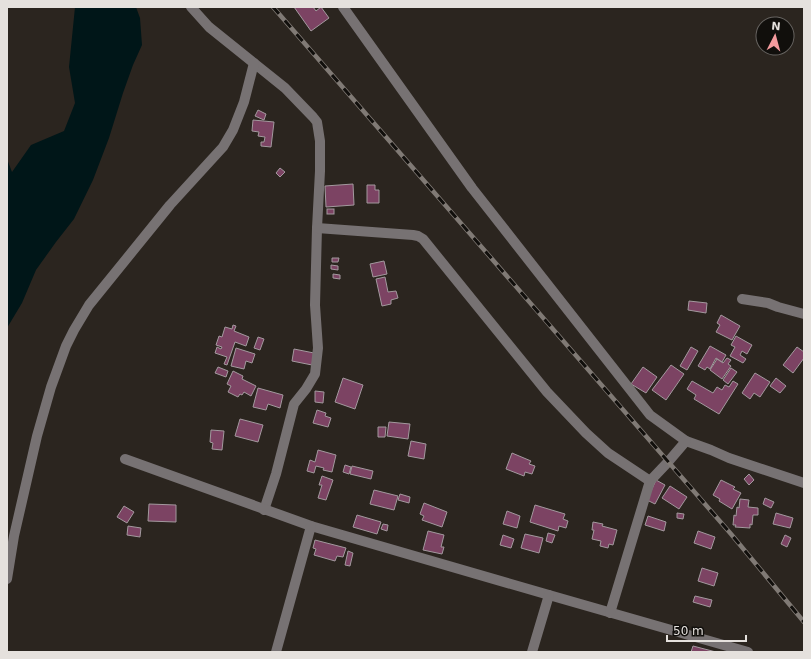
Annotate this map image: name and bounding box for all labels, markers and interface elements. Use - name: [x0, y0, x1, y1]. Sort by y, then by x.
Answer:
- north arrow: [755, 16, 795, 56]
- text: N: [771, 20, 781, 33]
- scale bar: [667, 617, 746, 643]
- text: 50 m: [673, 624, 704, 638]

